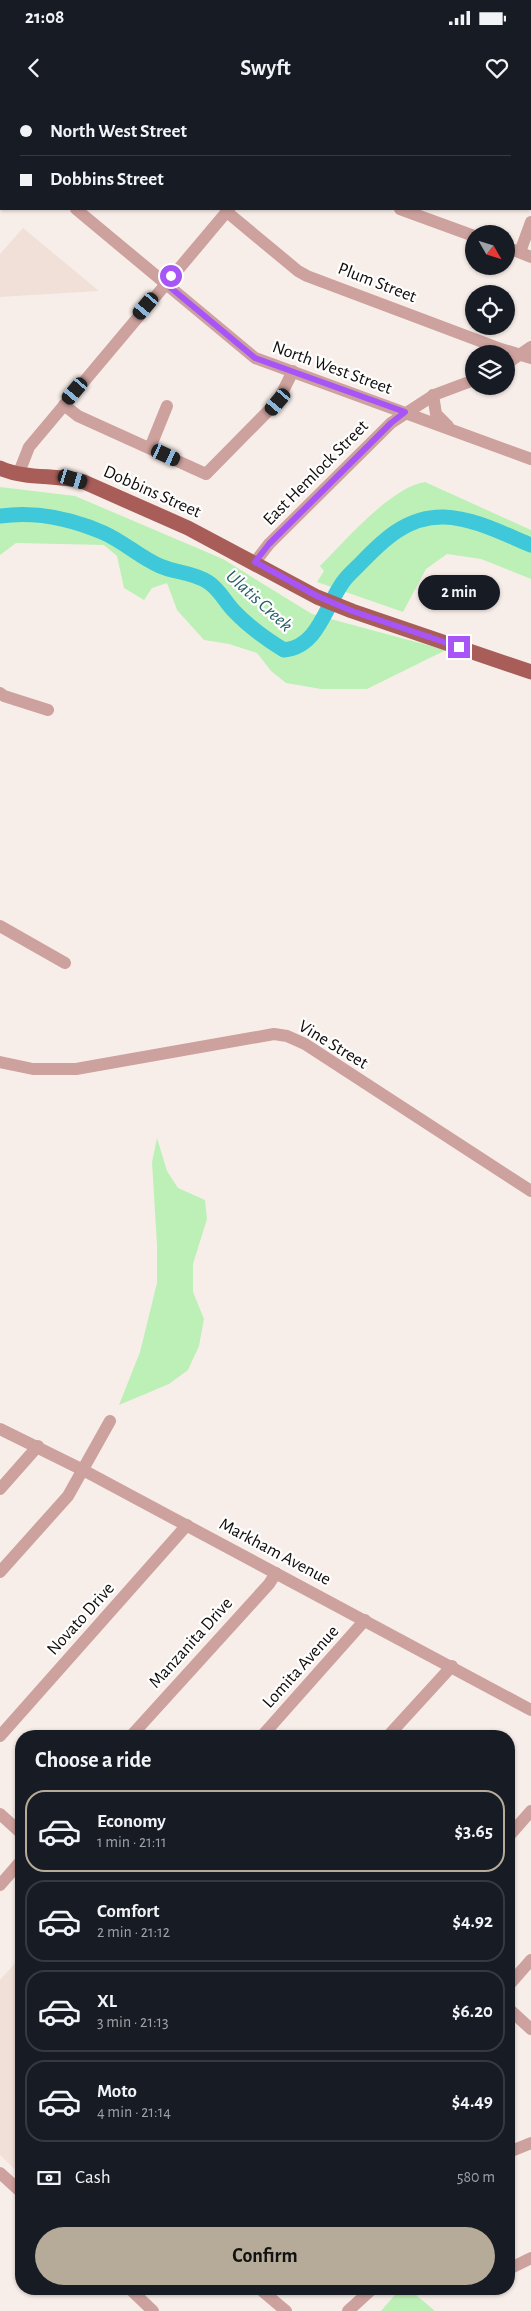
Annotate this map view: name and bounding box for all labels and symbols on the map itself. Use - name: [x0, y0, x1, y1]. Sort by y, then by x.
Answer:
- north arrow: [465, 225, 515, 275]
- street label: Plum Street: [335, 260, 419, 306]
- route start: [160, 265, 182, 287]
- car: [130, 290, 161, 322]
- street label: North West Street: [270, 338, 394, 398]
- car: [59, 375, 90, 407]
- car: [262, 386, 293, 418]
- street label: East Hemlock Street: [260, 417, 372, 529]
- car: [149, 442, 182, 468]
- street label: Dobbins Street: [101, 463, 204, 522]
- car: [56, 467, 89, 491]
- water label: Ulatis Creek: [222, 566, 296, 636]
- callout: 2 min: [418, 574, 500, 610]
- route end: [448, 636, 470, 658]
- street label: Vine Street: [295, 1017, 371, 1073]
- street label: Markham Avenue: [216, 1515, 334, 1589]
- street label: Novato Drive: [44, 1579, 118, 1659]
- street label: Manzanita Drive: [146, 1594, 236, 1692]
- street label: Lomita Avenue: [259, 1622, 343, 1712]

